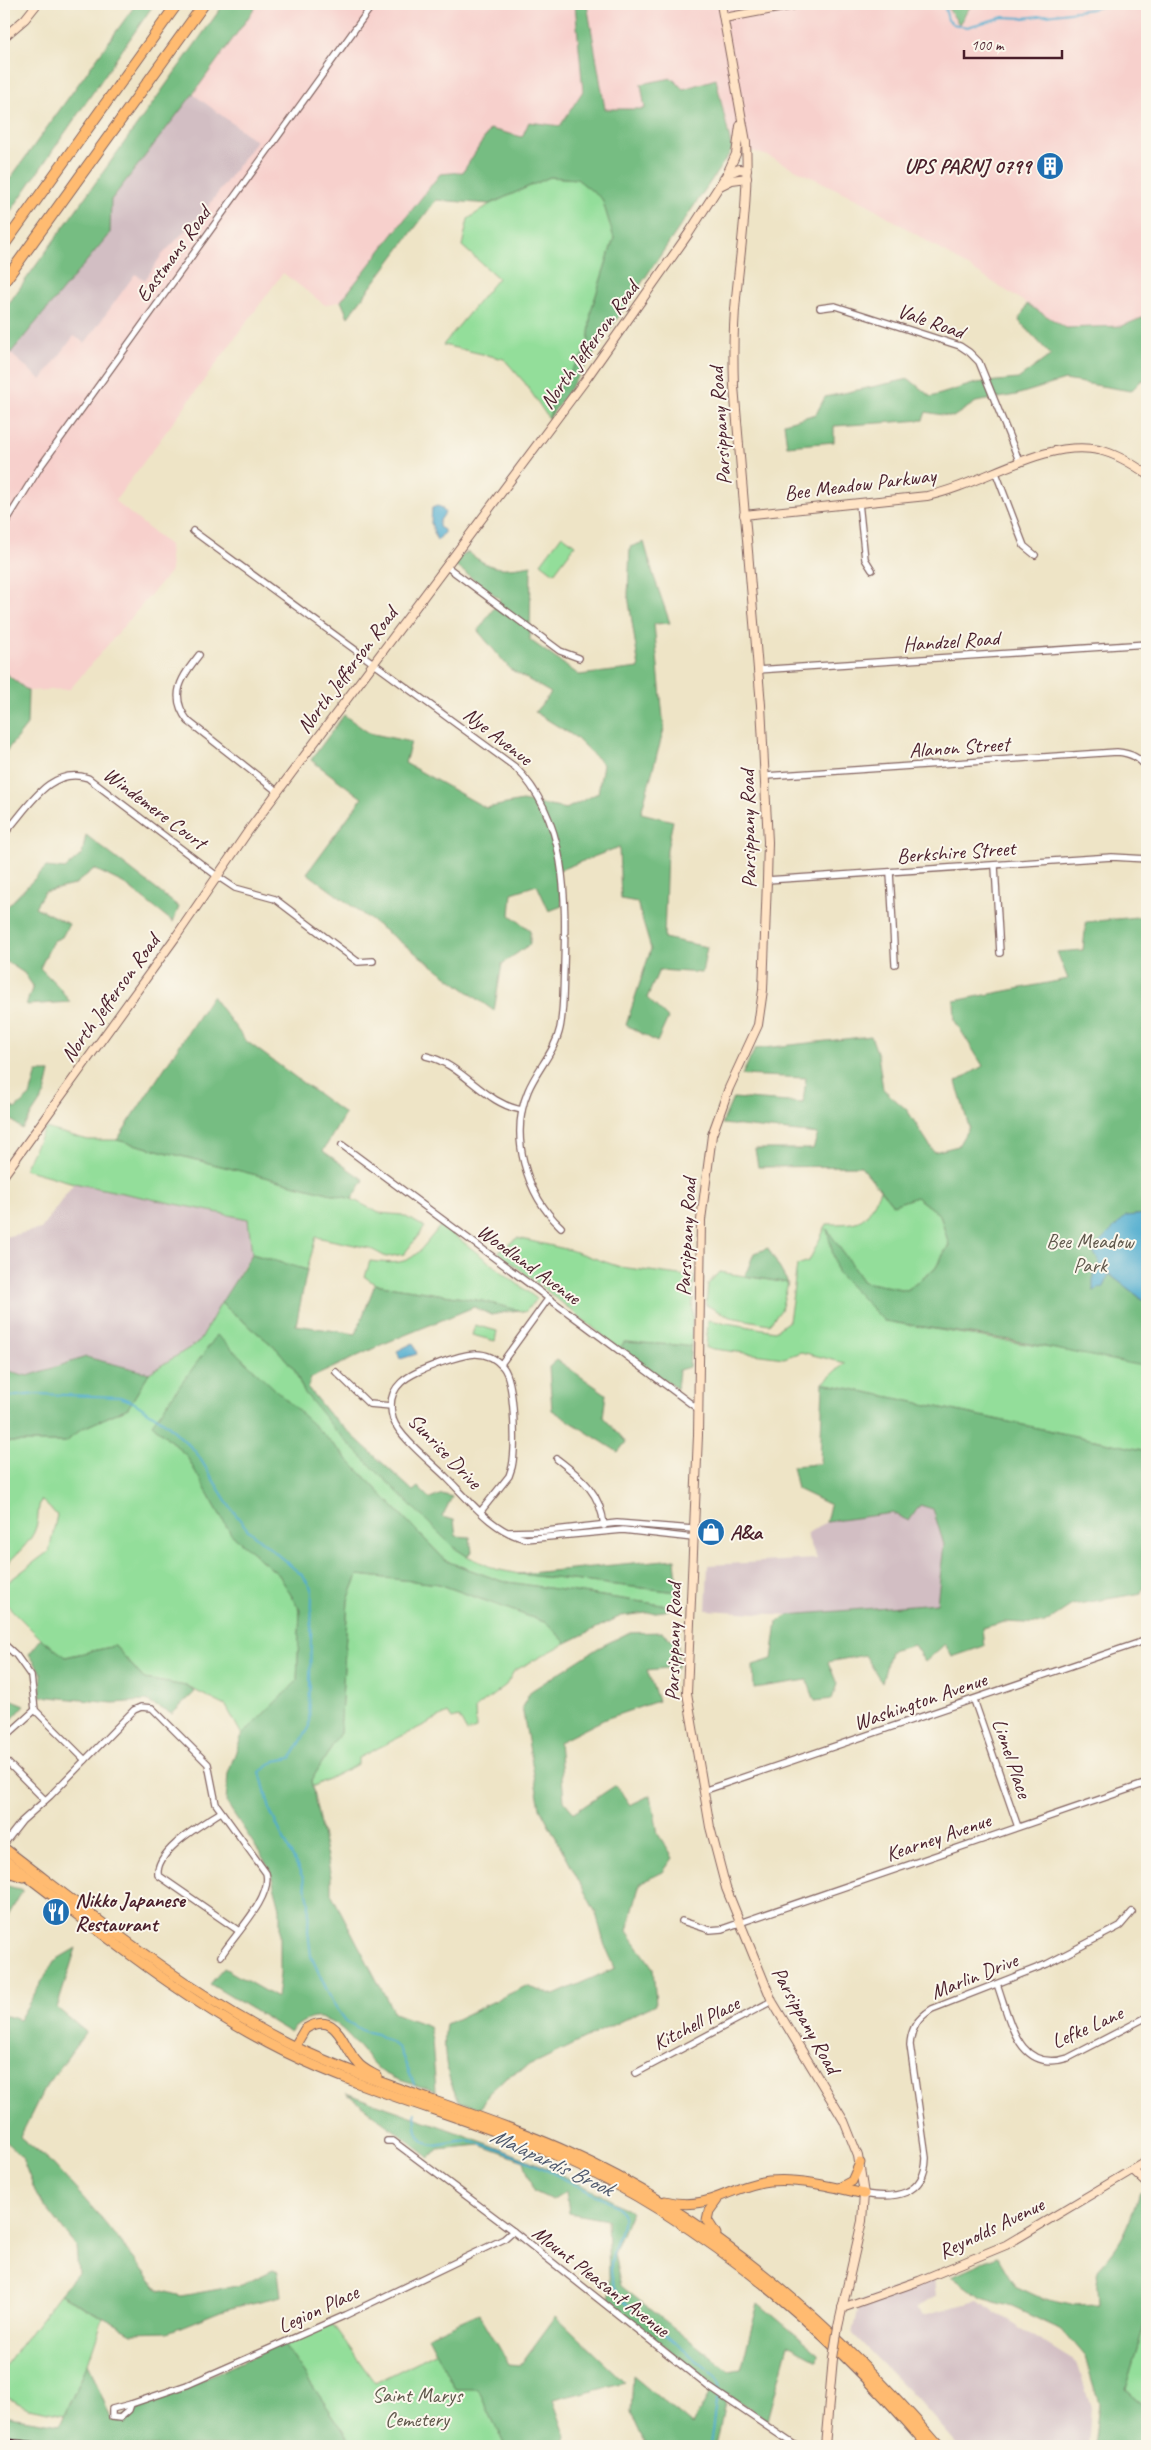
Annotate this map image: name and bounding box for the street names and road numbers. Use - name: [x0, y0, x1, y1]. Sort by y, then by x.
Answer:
- street label: Eastmans Road: [130, 199, 218, 307]
- street label: North Jefferson Road: [534, 273, 646, 414]
- street label: Vale Road: [894, 297, 971, 346]
- street label: Parsippany Road: [703, 362, 737, 486]
- street label: Bee Meadow Parkway: [783, 462, 939, 506]
- street label: North Jefferson Road: [291, 599, 405, 738]
- street label: Handzel Road: [902, 624, 1004, 657]
- street label: Nye Avenue: [458, 701, 539, 772]
- street label: Alanon Street: [908, 730, 1013, 763]
- street label: Windemere Court: [99, 761, 214, 857]
- street label: Parsippany Road: [734, 766, 762, 888]
- street label: Berkshire Street: [896, 835, 1018, 869]
- street label: North Jefferson Road: [55, 926, 167, 1067]
- street label: Parsippany Road: [670, 1174, 702, 1297]
- street label: Woodland Avenue: [472, 1218, 587, 1311]
- street label: Sunrise Drive: [403, 1408, 488, 1495]
- street label: Parsippany Road: [659, 1579, 687, 1701]
- street label: Washington Avenue: [850, 1666, 991, 1736]
- street label: Lionel Place: [986, 1715, 1038, 1802]
- street label: Kearney Avenue: [882, 1807, 995, 1867]
- street label: Marlin Drive: [927, 1946, 1023, 2005]
- street label: Parsippany Road: [766, 1962, 848, 2081]
- street label: Kitchell Place: [648, 1989, 746, 2056]
- street label: Lefke Lane: [1047, 1999, 1129, 2054]
- street label: Reynolds Avenue: [934, 2191, 1049, 2265]
- street label: Mount Pleasant Avenue: [527, 2219, 676, 2343]
- street label: Legion Place: [274, 2279, 363, 2339]

